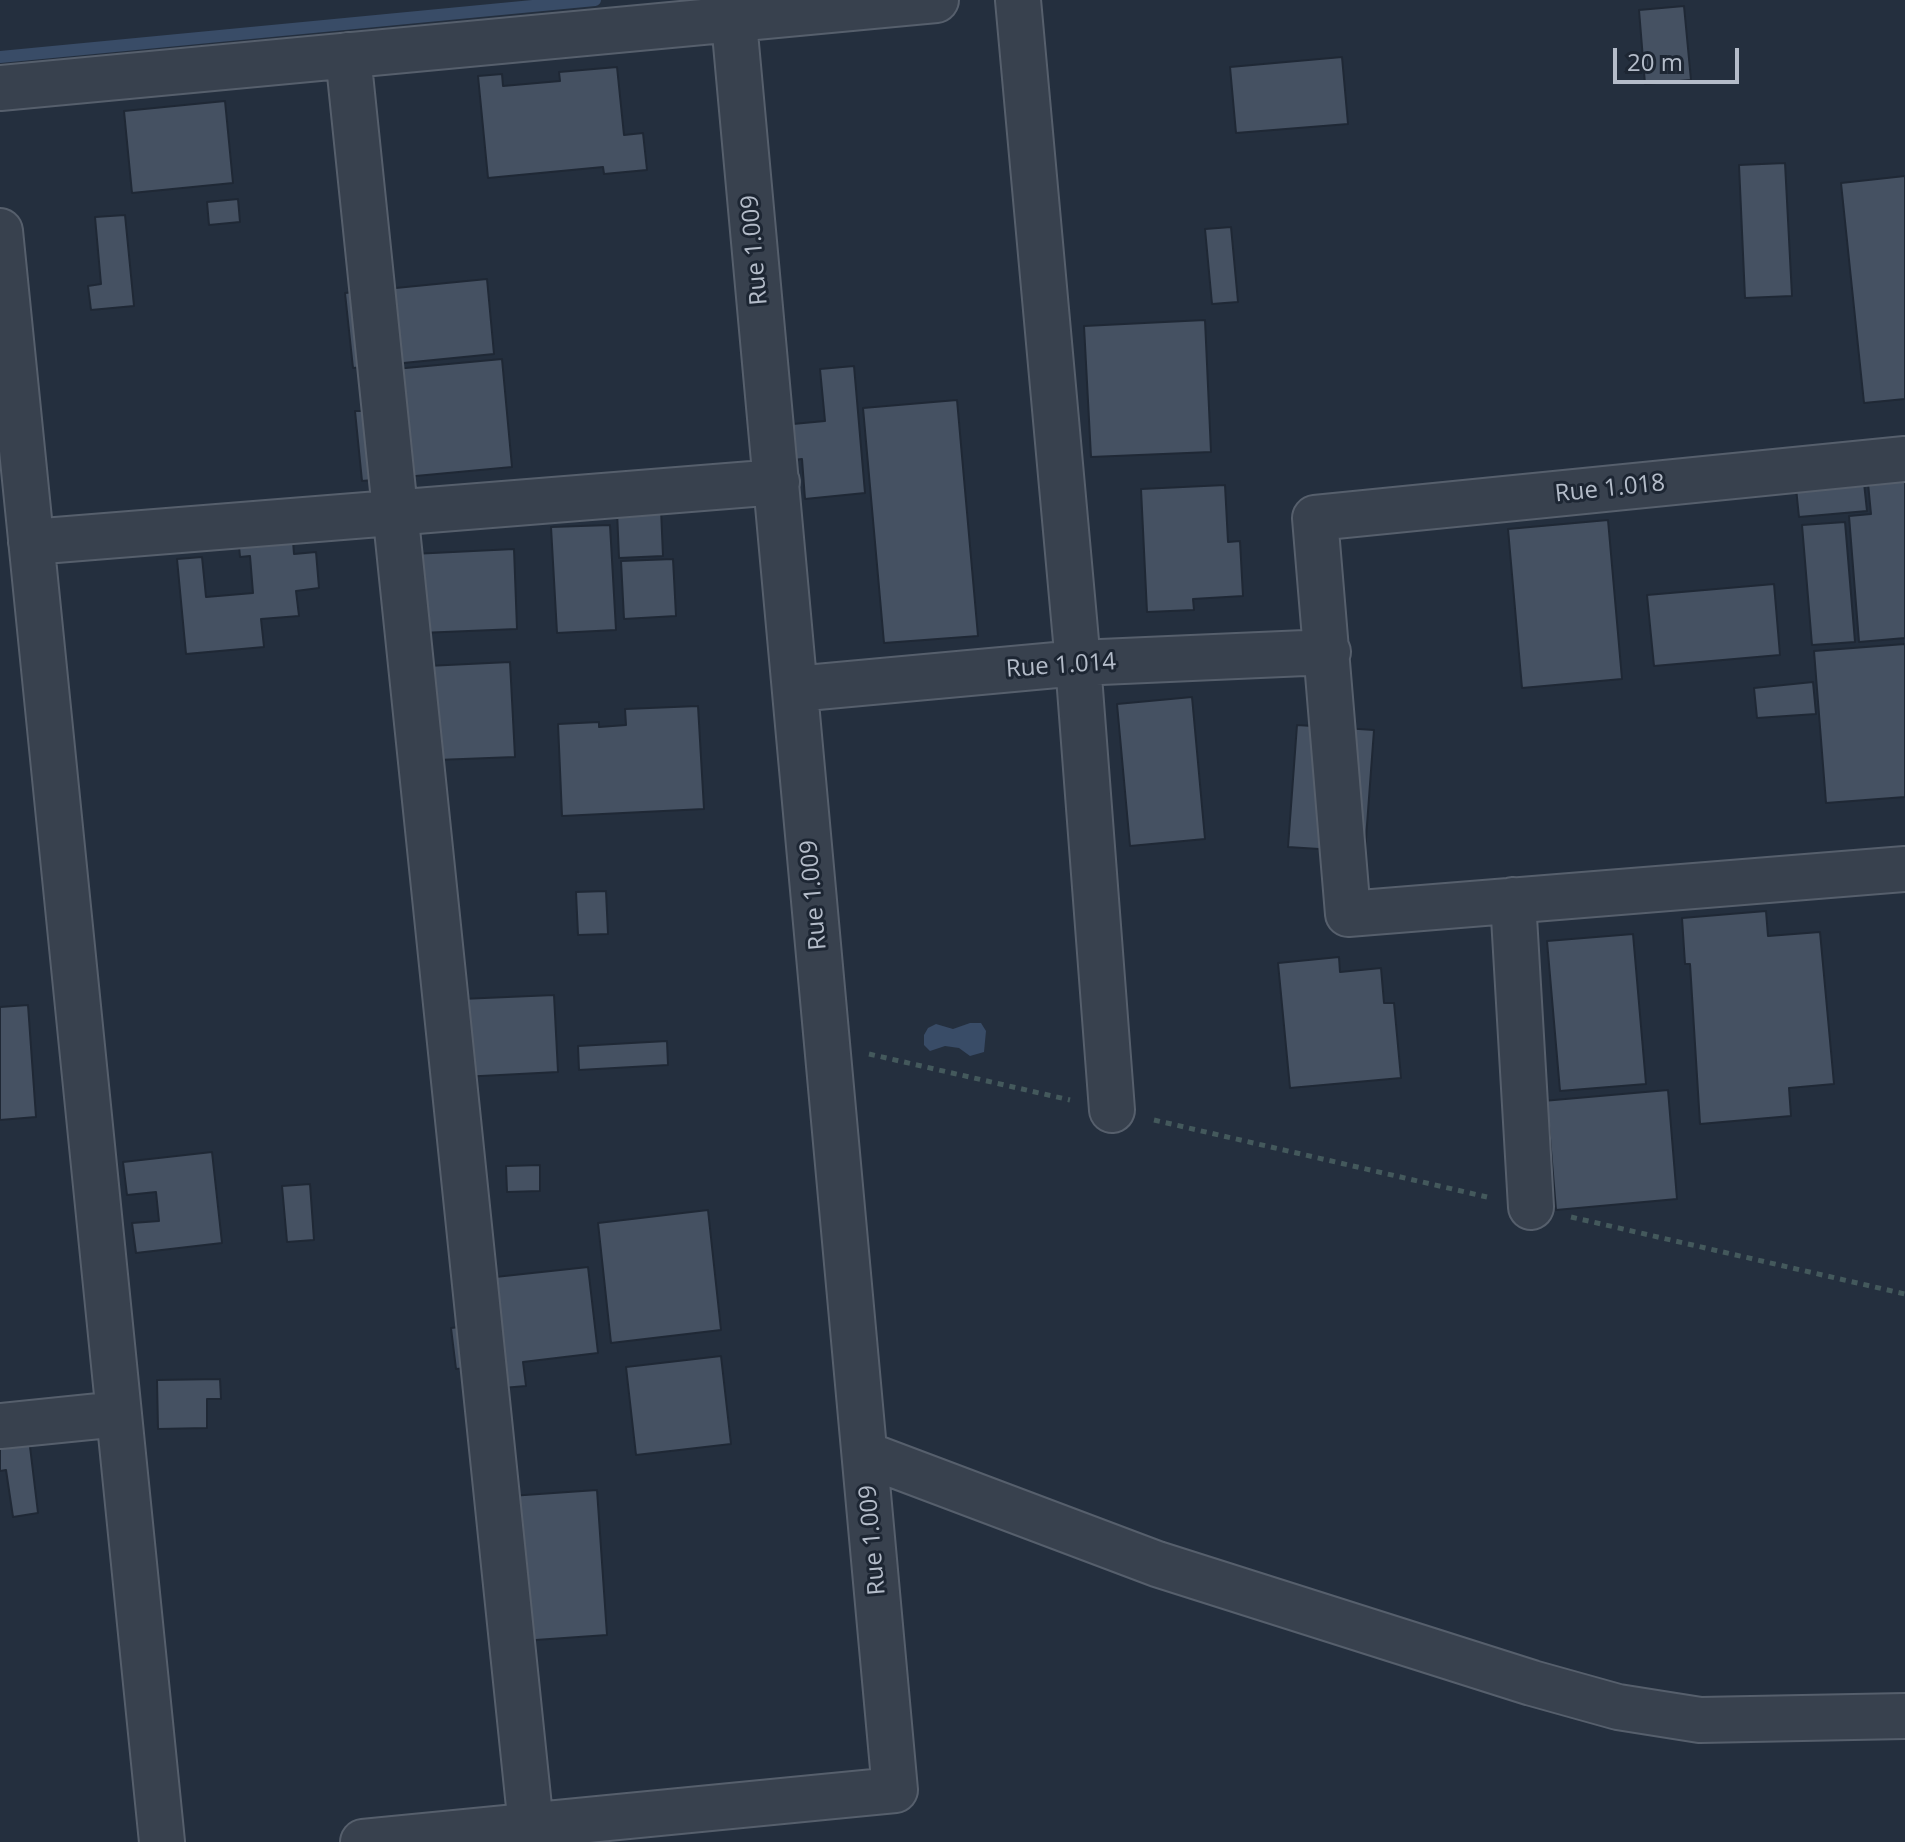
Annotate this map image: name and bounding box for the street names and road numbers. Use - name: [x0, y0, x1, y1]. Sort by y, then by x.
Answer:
- street label: Rue 1.009: [736, 194, 774, 306]
- street label: Rue 1.018: [1554, 469, 1666, 509]
- street label: Rue 1.014: [1005, 648, 1117, 684]
- street label: Rue 1.009: [795, 839, 833, 951]
- street label: Rue 1.009: [854, 1484, 892, 1596]

